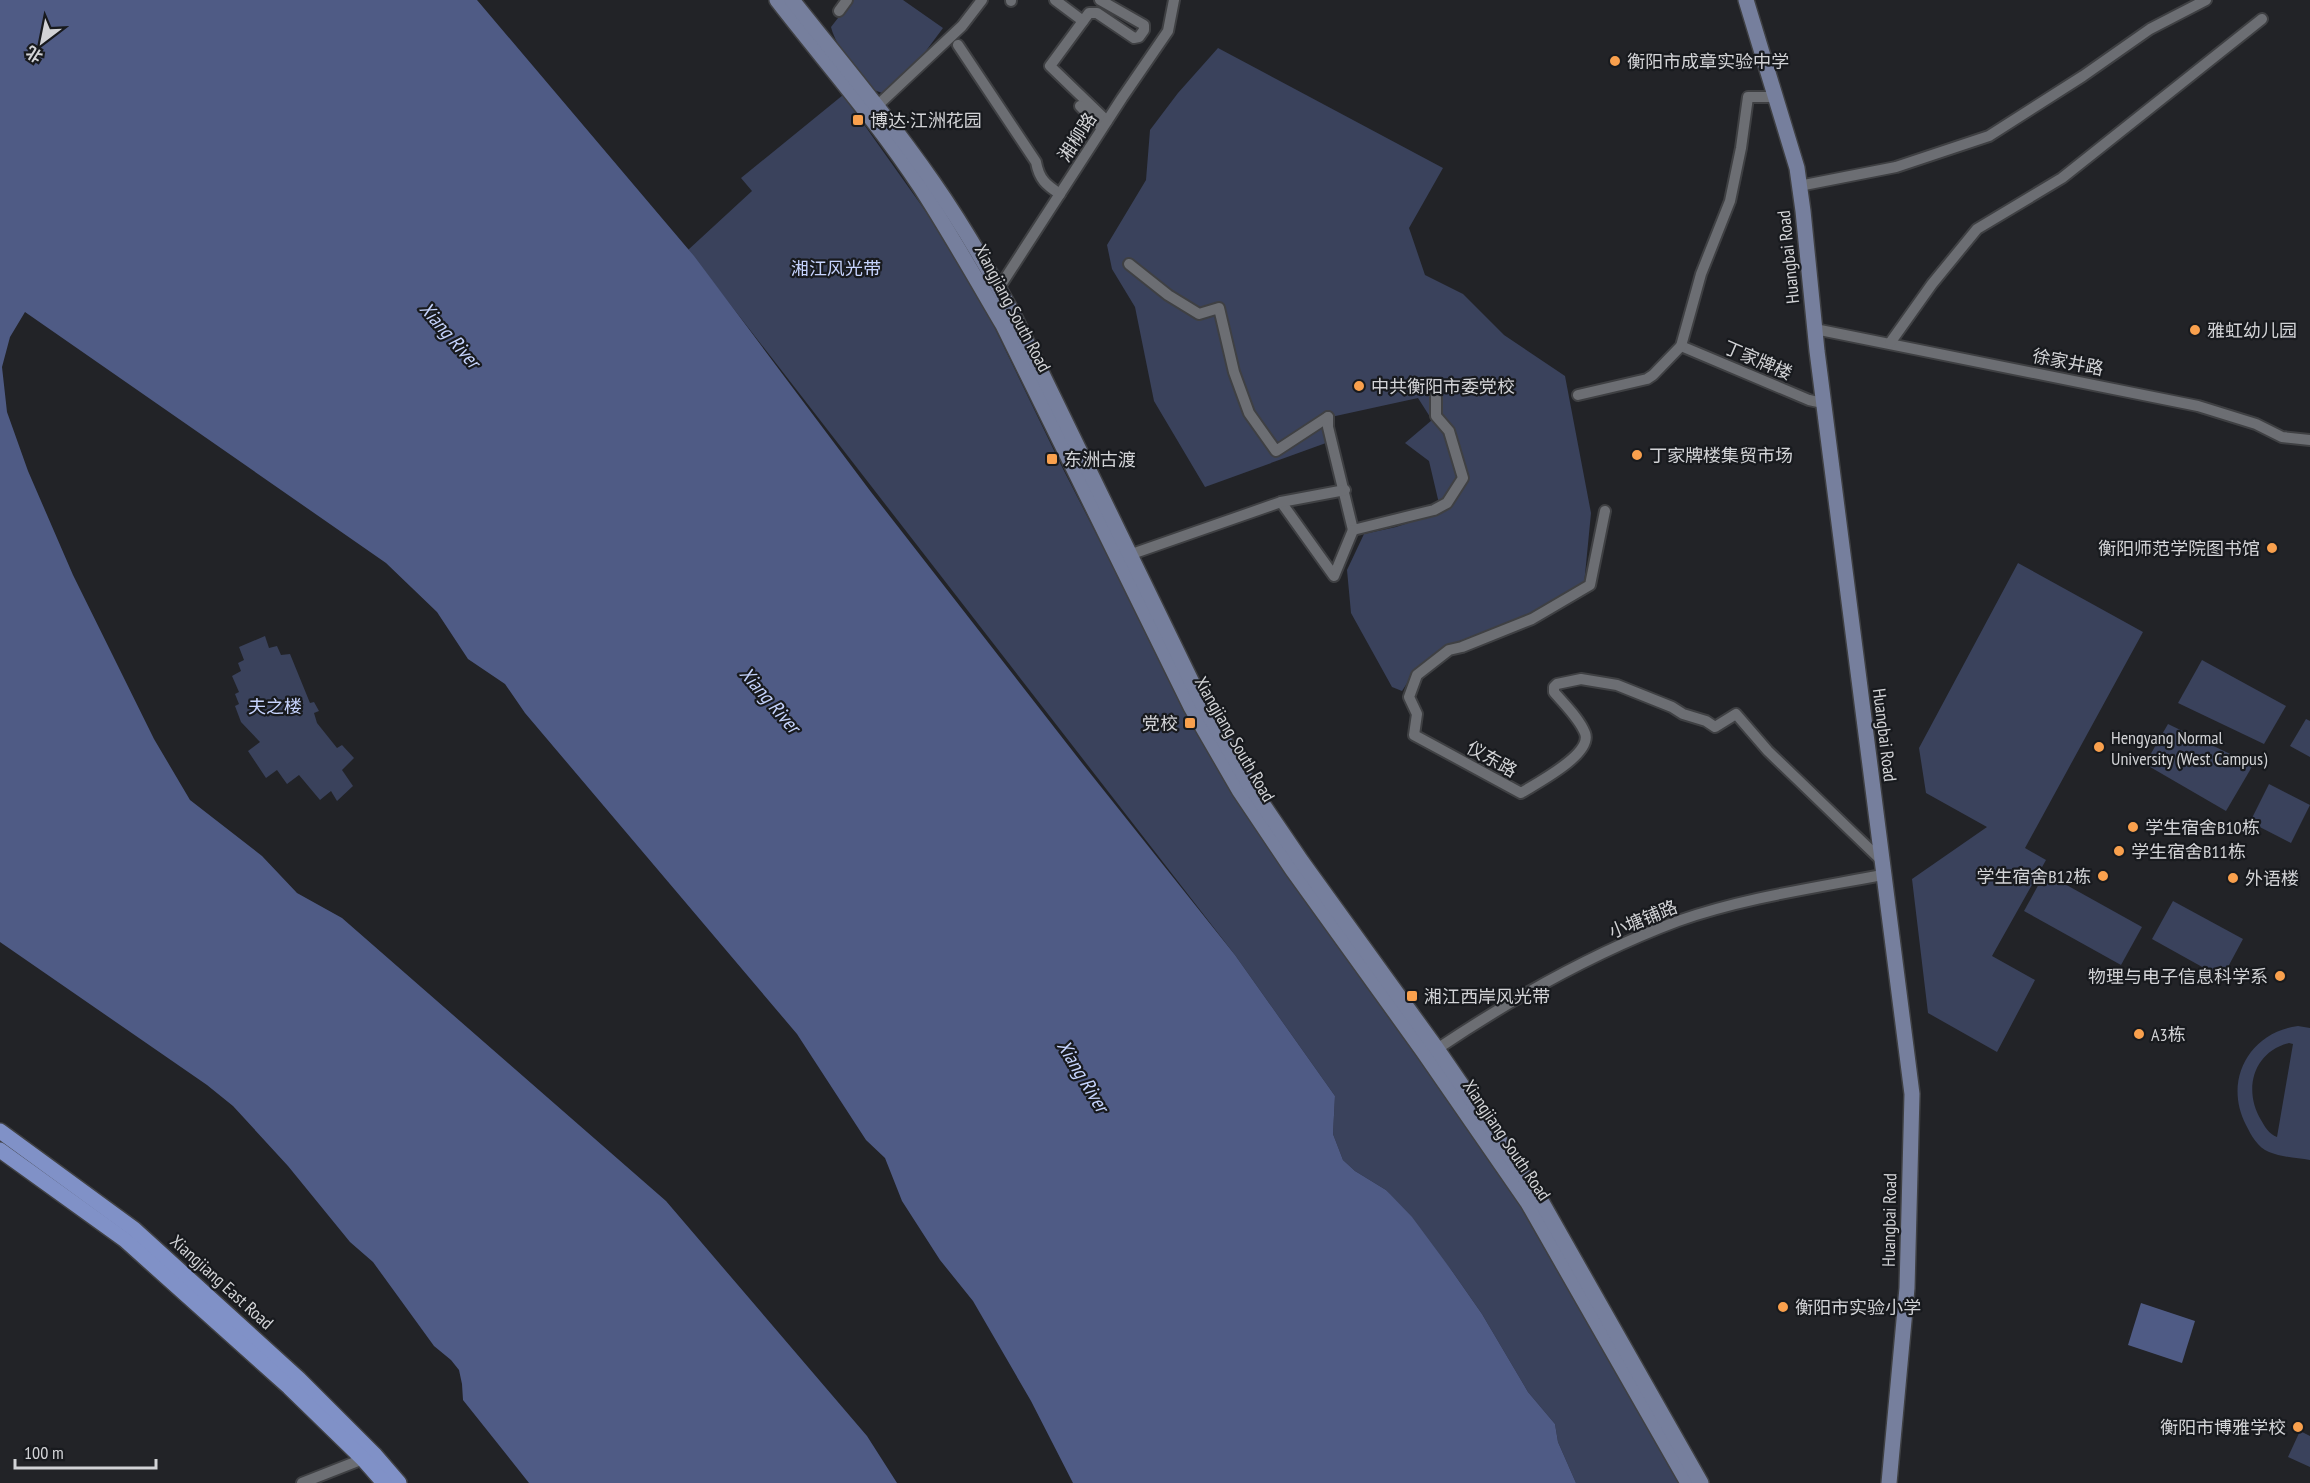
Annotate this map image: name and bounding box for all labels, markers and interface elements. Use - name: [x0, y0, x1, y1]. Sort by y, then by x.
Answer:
- north arrow: [12, 12, 72, 72]
- text: 北: [22, 42, 46, 67]
- place label: 衡阳市成章实验中学: [1627, 50, 1789, 73]
- marker: 衡阳市成章实验中学: [1608, 54, 1622, 68]
- street label: 湘柳路: [1053, 108, 1101, 166]
- place label: 博达·江洲花园: [870, 109, 982, 132]
- marker: 博达·江洲花园: [851, 113, 865, 127]
- street label: Huangbai Road: [1772, 209, 1804, 305]
- street label: Xiangjiang South Road: [970, 240, 1056, 376]
- park label: 湘江风光带: [791, 257, 881, 280]
- water label: Xiang River: [414, 296, 488, 375]
- place label: 雅虹幼儿园: [2207, 319, 2297, 342]
- marker: 雅虹幼儿园: [2188, 323, 2202, 337]
- street label: 丁家牌楼: [1720, 335, 1796, 385]
- street label: 徐家井路: [2030, 344, 2106, 380]
- place label: 中共衡阳市委党校: [1371, 375, 1515, 398]
- marker: 中共衡阳市委党校: [1352, 379, 1366, 393]
- place label: 丁家牌楼集贸市场: [1649, 444, 1793, 467]
- place label: 东洲古渡: [1064, 448, 1136, 471]
- marker: 丁家牌楼集贸市场: [1630, 448, 1644, 462]
- marker: 东洲古渡: [1045, 452, 1059, 466]
- place label: 衡阳师范学院图书馆: [2098, 537, 2260, 560]
- marker: 衡阳师范学院图书馆: [2265, 541, 2279, 555]
- water label: Xiang River: [734, 661, 808, 740]
- street label: Xiangjiang South Road: [1190, 672, 1280, 806]
- street label: Huangbai Road: [1868, 687, 1902, 783]
- park label: 夫之楼: [248, 695, 302, 718]
- place label: 党校: [1142, 712, 1178, 735]
- marker: 党校: [1183, 716, 1197, 730]
- place label: Hengyang Normal University (West Campus): [2111, 726, 2268, 770]
- street label: 仪东路: [1463, 736, 1521, 782]
- marker: Hengyang Normal University (West Campus): [2092, 740, 2106, 754]
- place label: 学生宿舍B10栋: [2145, 816, 2260, 839]
- marker: 学生宿舍B10栋: [2126, 820, 2140, 834]
- place label: 学生宿舍B11栋: [2131, 840, 2246, 863]
- marker: 学生宿舍B11栋: [2112, 844, 2126, 858]
- place label: 学生宿舍B12栋: [1976, 865, 2091, 888]
- place label: 外语楼: [2245, 867, 2299, 890]
- marker: 学生宿舍B12栋: [2096, 869, 2110, 883]
- marker: 外语楼: [2226, 871, 2240, 885]
- street label: 小塘铺路: [1605, 895, 1681, 943]
- place label: 物理与电子信息科学系: [2088, 965, 2268, 988]
- marker: 物理与电子信息科学系: [2273, 969, 2287, 983]
- place label: 湘江西岸风光带: [1424, 985, 1550, 1008]
- marker: 湘江西岸风光带: [1405, 989, 1419, 1003]
- place label: A3栋: [2151, 1023, 2186, 1046]
- marker: A3栋: [2132, 1027, 2146, 1041]
- water label: Xiang River: [1051, 1035, 1116, 1119]
- street label: Xiangjiang South Road: [1458, 1075, 1556, 1205]
- street label: Huangbai Road: [1877, 1173, 1901, 1267]
- street label: Xiangjiang East Road: [166, 1230, 278, 1334]
- place label: 衡阳市实验小学: [1795, 1296, 1921, 1319]
- marker: 衡阳市实验小学: [1776, 1300, 1790, 1314]
- place label: 衡阳市博雅学校: [2160, 1416, 2286, 1439]
- marker: 衡阳市博雅学校: [2291, 1420, 2305, 1434]
- scale bar: [15, 1432, 156, 1470]
- text: 100 m: [24, 1441, 64, 1464]

